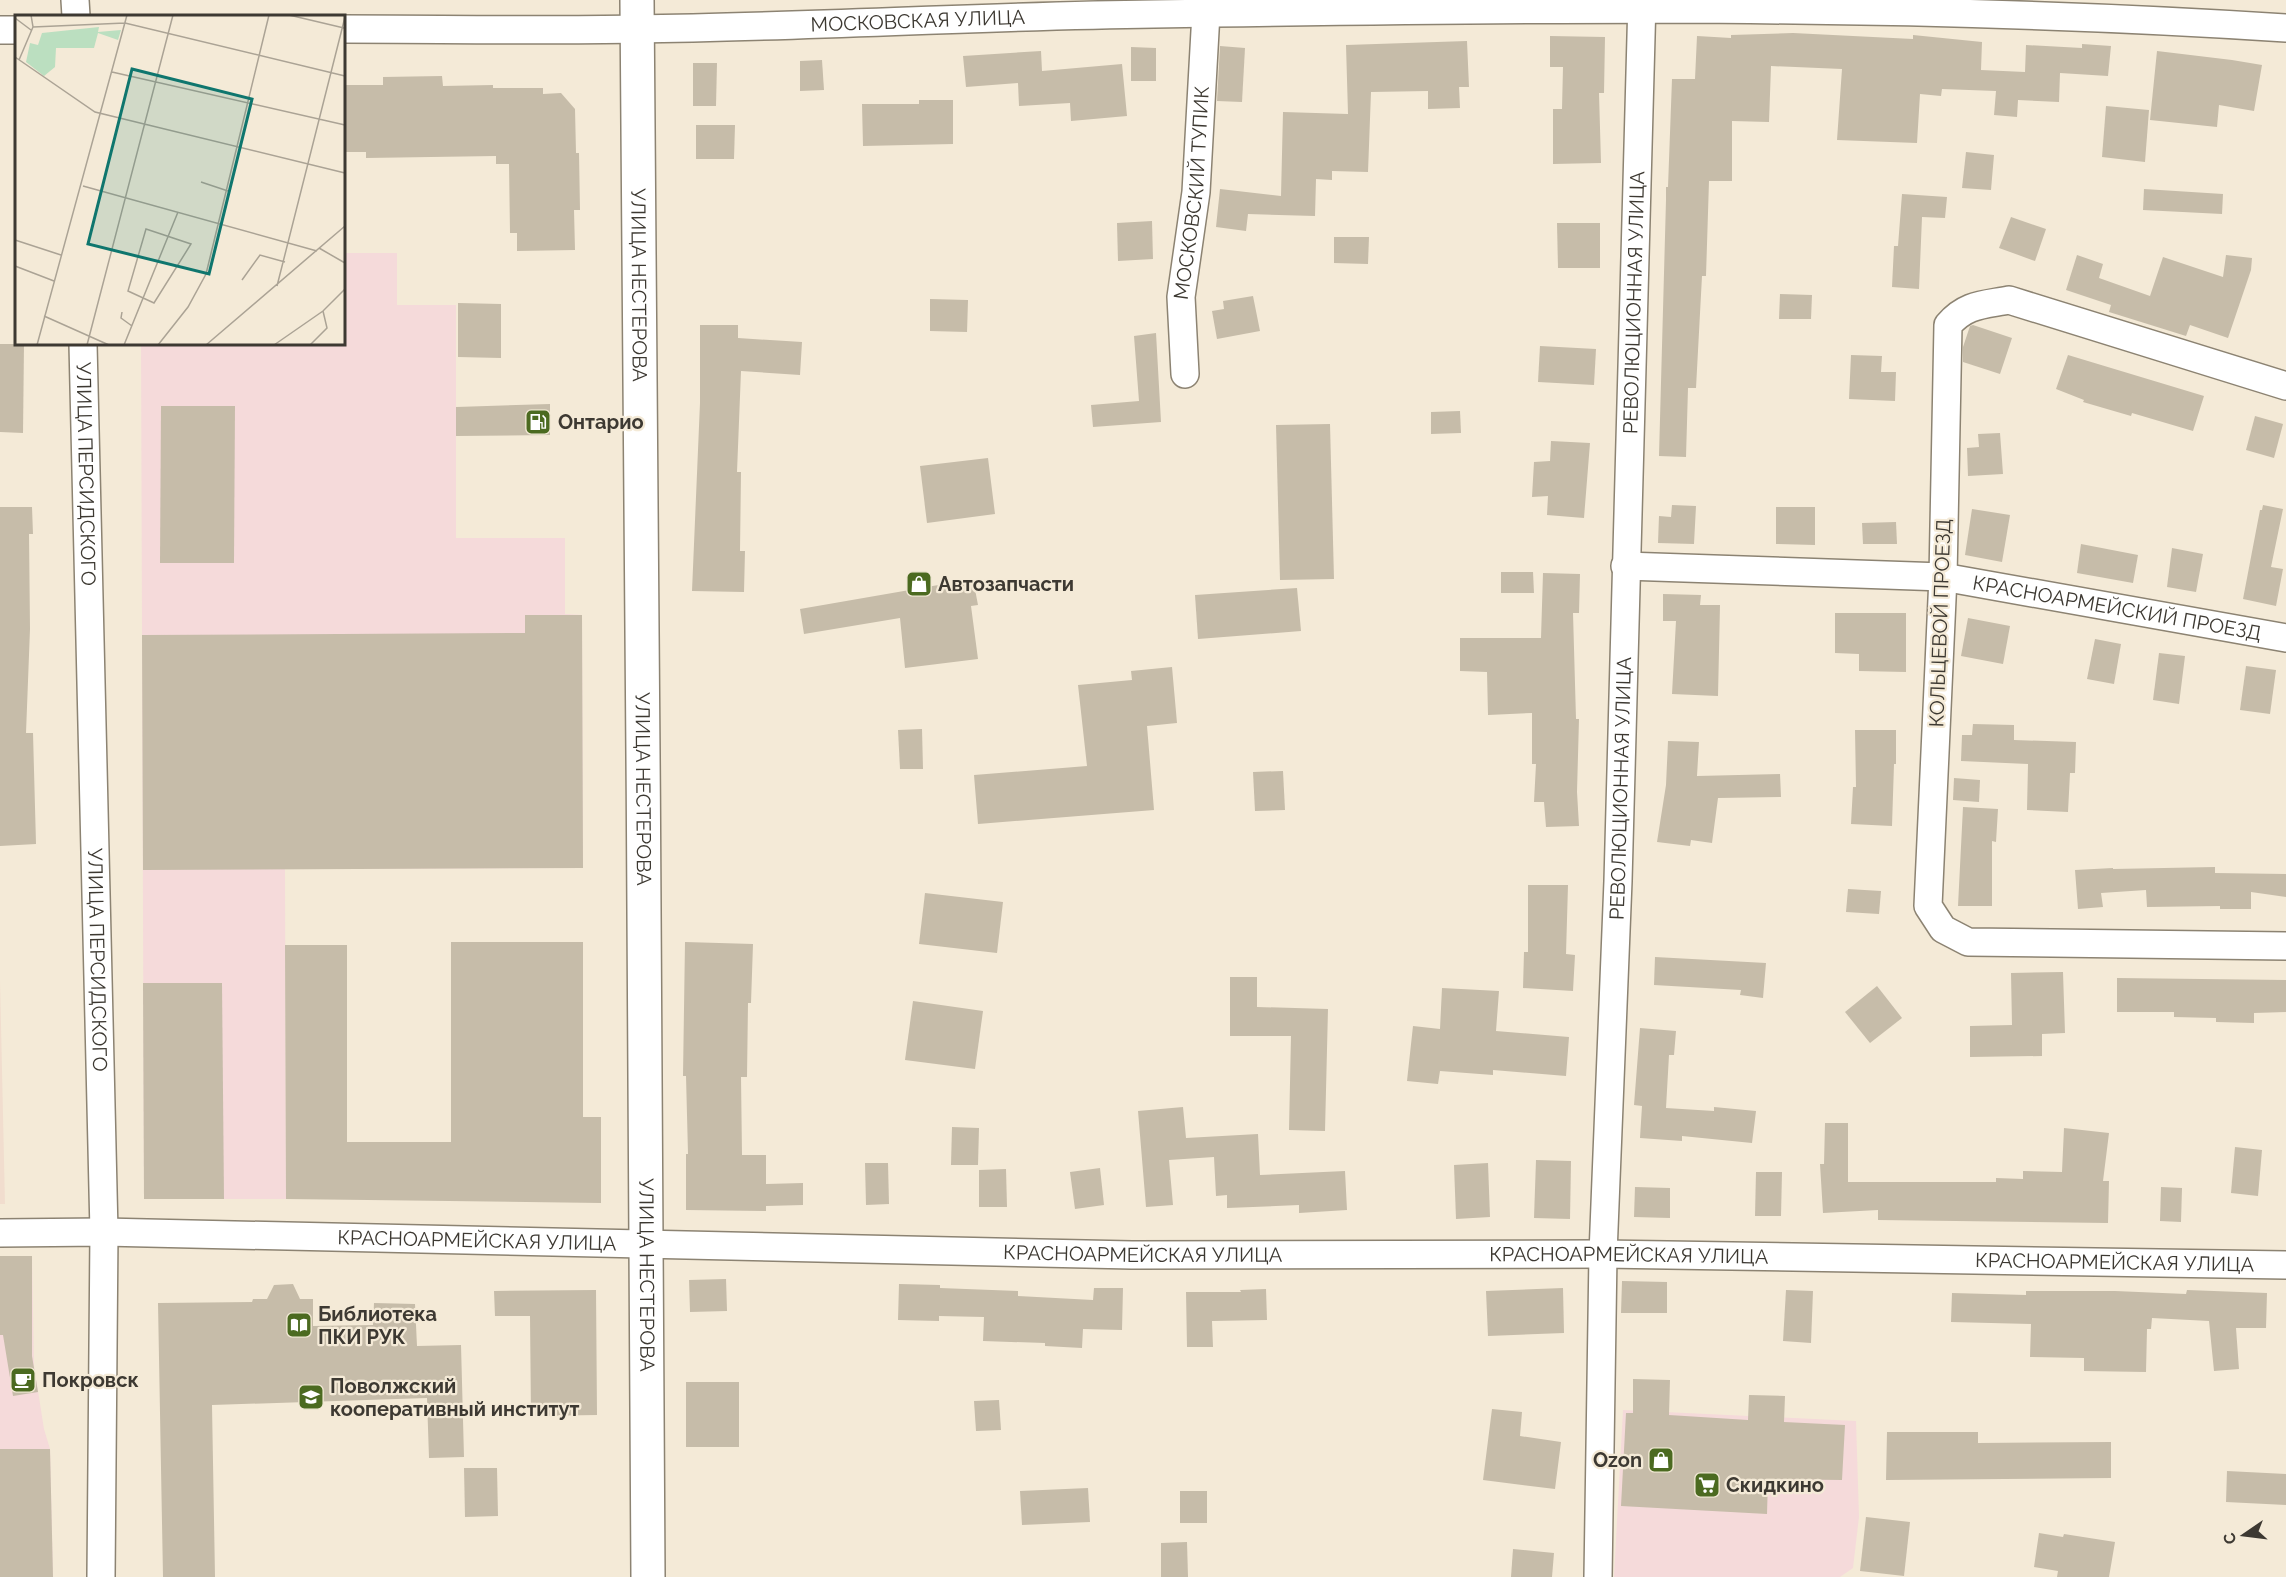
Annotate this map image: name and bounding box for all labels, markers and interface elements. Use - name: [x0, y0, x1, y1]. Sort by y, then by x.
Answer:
- street label: МОСКОВСКАЯ УЛИЦА: [810, 5, 1026, 37]
- inset map: [15, 15, 345, 345]
- street label: МОСКОВСКИЙ ТУПИК: [1169, 85, 1214, 301]
- street label: РЕВОЛЮЦИОННАЯ УЛИЦА: [1618, 170, 1649, 434]
- street label: УЛИЦА НЕСТЕРОВА: [626, 188, 652, 382]
- street label: УЛИЦА ПЕРСИДСКОГО: [71, 362, 101, 586]
- fuel station icon: Онтарио: [523, 407, 553, 437]
- place label: Онтарио: [558, 410, 644, 434]
- street label: КОЛЬЦЕВОЙ ПРОЕЗД: [1924, 518, 1956, 728]
- shop icon: Автозапчасти: [904, 569, 934, 599]
- street label: КРАСНОАРМЕЙСКИЙ ПРОЕЗД: [1971, 571, 2263, 645]
- place label: Автозапчасти: [938, 572, 1074, 596]
- street label: РЕВОЛЮЦИОННАЯ УЛИЦА: [1604, 656, 1636, 920]
- street label: УЛИЦА НЕСТЕРОВА: [630, 692, 656, 886]
- street label: УЛИЦА ПЕРСИДСКОГО: [83, 848, 112, 1072]
- street label: УЛИЦА НЕСТЕРОВА: [634, 1178, 659, 1372]
- street label: КРАСНОАРМЕЙСКАЯ УЛИЦА: [337, 1225, 617, 1255]
- street label: КРАСНОАРМЕЙСКАЯ УЛИЦА: [1003, 1240, 1283, 1267]
- street label: КРАСНОАРМЕЙСКАЯ УЛИЦА: [1489, 1242, 1769, 1269]
- street label: КРАСНОАРМЕЙСКАЯ УЛИЦА: [1975, 1248, 2255, 1276]
- place label: Библиотека ПКИ РУК: [318, 1302, 437, 1349]
- library icon: Библиотека ПКИ РУК: [284, 1310, 314, 1340]
- cafe icon: Покровск: [8, 1365, 38, 1395]
- place label: Покровск: [42, 1368, 139, 1392]
- place label: Поволжский кооперативный институт: [330, 1374, 580, 1421]
- school or university icon: Поволжский кооперативный институт: [296, 1382, 326, 1412]
- shop icon: Ozon: [1646, 1445, 1676, 1475]
- place label: Ozon: [1593, 1448, 1642, 1472]
- supermarket icon: Скидкино: [1692, 1470, 1722, 1500]
- place label: Скидкино: [1726, 1473, 1824, 1497]
- north arrow: [2214, 1505, 2274, 1565]
- text: С: [2219, 1531, 2240, 1546]

